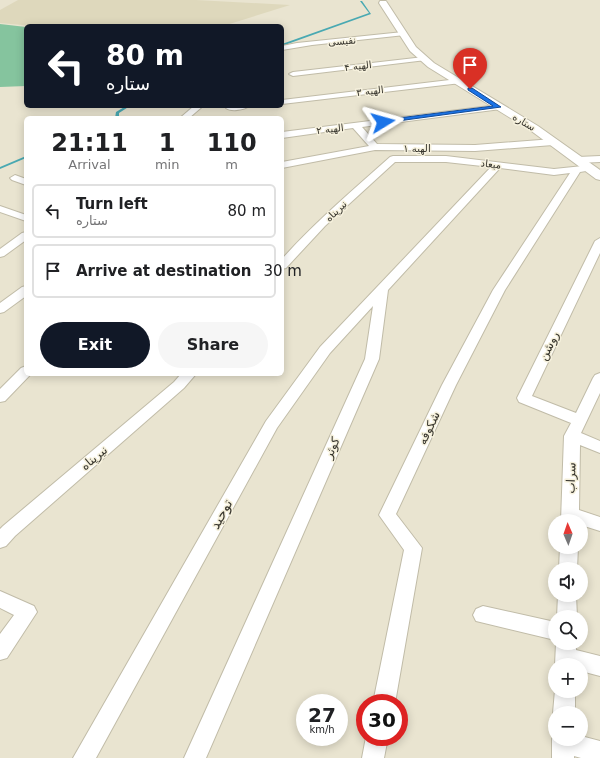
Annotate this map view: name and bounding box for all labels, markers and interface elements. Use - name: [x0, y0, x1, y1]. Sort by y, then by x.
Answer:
- street label: نفیسی: [328, 35, 356, 47]
- text: 80 m: [106, 39, 184, 72]
- icon: left: [40, 40, 92, 92]
- pin: [453, 48, 487, 89]
- icon: arrive: [459, 54, 481, 76]
- street label: الهیه ۴: [344, 59, 372, 74]
- text: ستاره: [106, 73, 150, 94]
- street label: الهیه ۳: [356, 84, 384, 99]
- position arrow: [362, 101, 404, 143]
- street label: ستاره: [511, 111, 537, 133]
- street label: الهیه ۲: [316, 122, 344, 137]
- text: 21:11: [51, 129, 128, 157]
- text: 1: [159, 129, 175, 157]
- text: 110: [207, 129, 257, 157]
- street label: الهیه ۱: [403, 143, 431, 155]
- text: Arrival: [68, 157, 111, 172]
- text: min: [155, 157, 179, 172]
- text: m: [225, 157, 238, 172]
- street label: میعاد: [480, 157, 502, 171]
- text: Turn left: [76, 195, 148, 213]
- street label: نیرپناه: [323, 198, 350, 225]
- icon: left: [42, 200, 64, 222]
- text: 80 m: [228, 202, 266, 220]
- text: ستاره: [76, 213, 108, 228]
- icon: arrive: [42, 260, 64, 282]
- text: Arrive at destination: [76, 262, 251, 280]
- text: 30 m: [263, 262, 302, 280]
- button: Exit: [40, 322, 150, 368]
- button: Share: [158, 322, 268, 368]
- street label: روشن: [536, 329, 563, 363]
- street label: شکوفه: [415, 409, 444, 447]
- street label: کوثر: [321, 435, 344, 462]
- street label: نیرپناه: [78, 443, 111, 474]
- street label: سراب: [563, 462, 580, 494]
- street label: توحید: [206, 496, 237, 532]
- north arrow: [548, 514, 588, 554]
- map controls: [548, 514, 588, 746]
- button: sound: [548, 562, 588, 602]
- button: search: [548, 610, 588, 650]
- button: +: [548, 658, 588, 698]
- speed limit sign: 30: [356, 694, 408, 746]
- text: 27: [308, 703, 336, 727]
- button: −: [548, 706, 588, 746]
- text: km/h: [309, 724, 335, 735]

